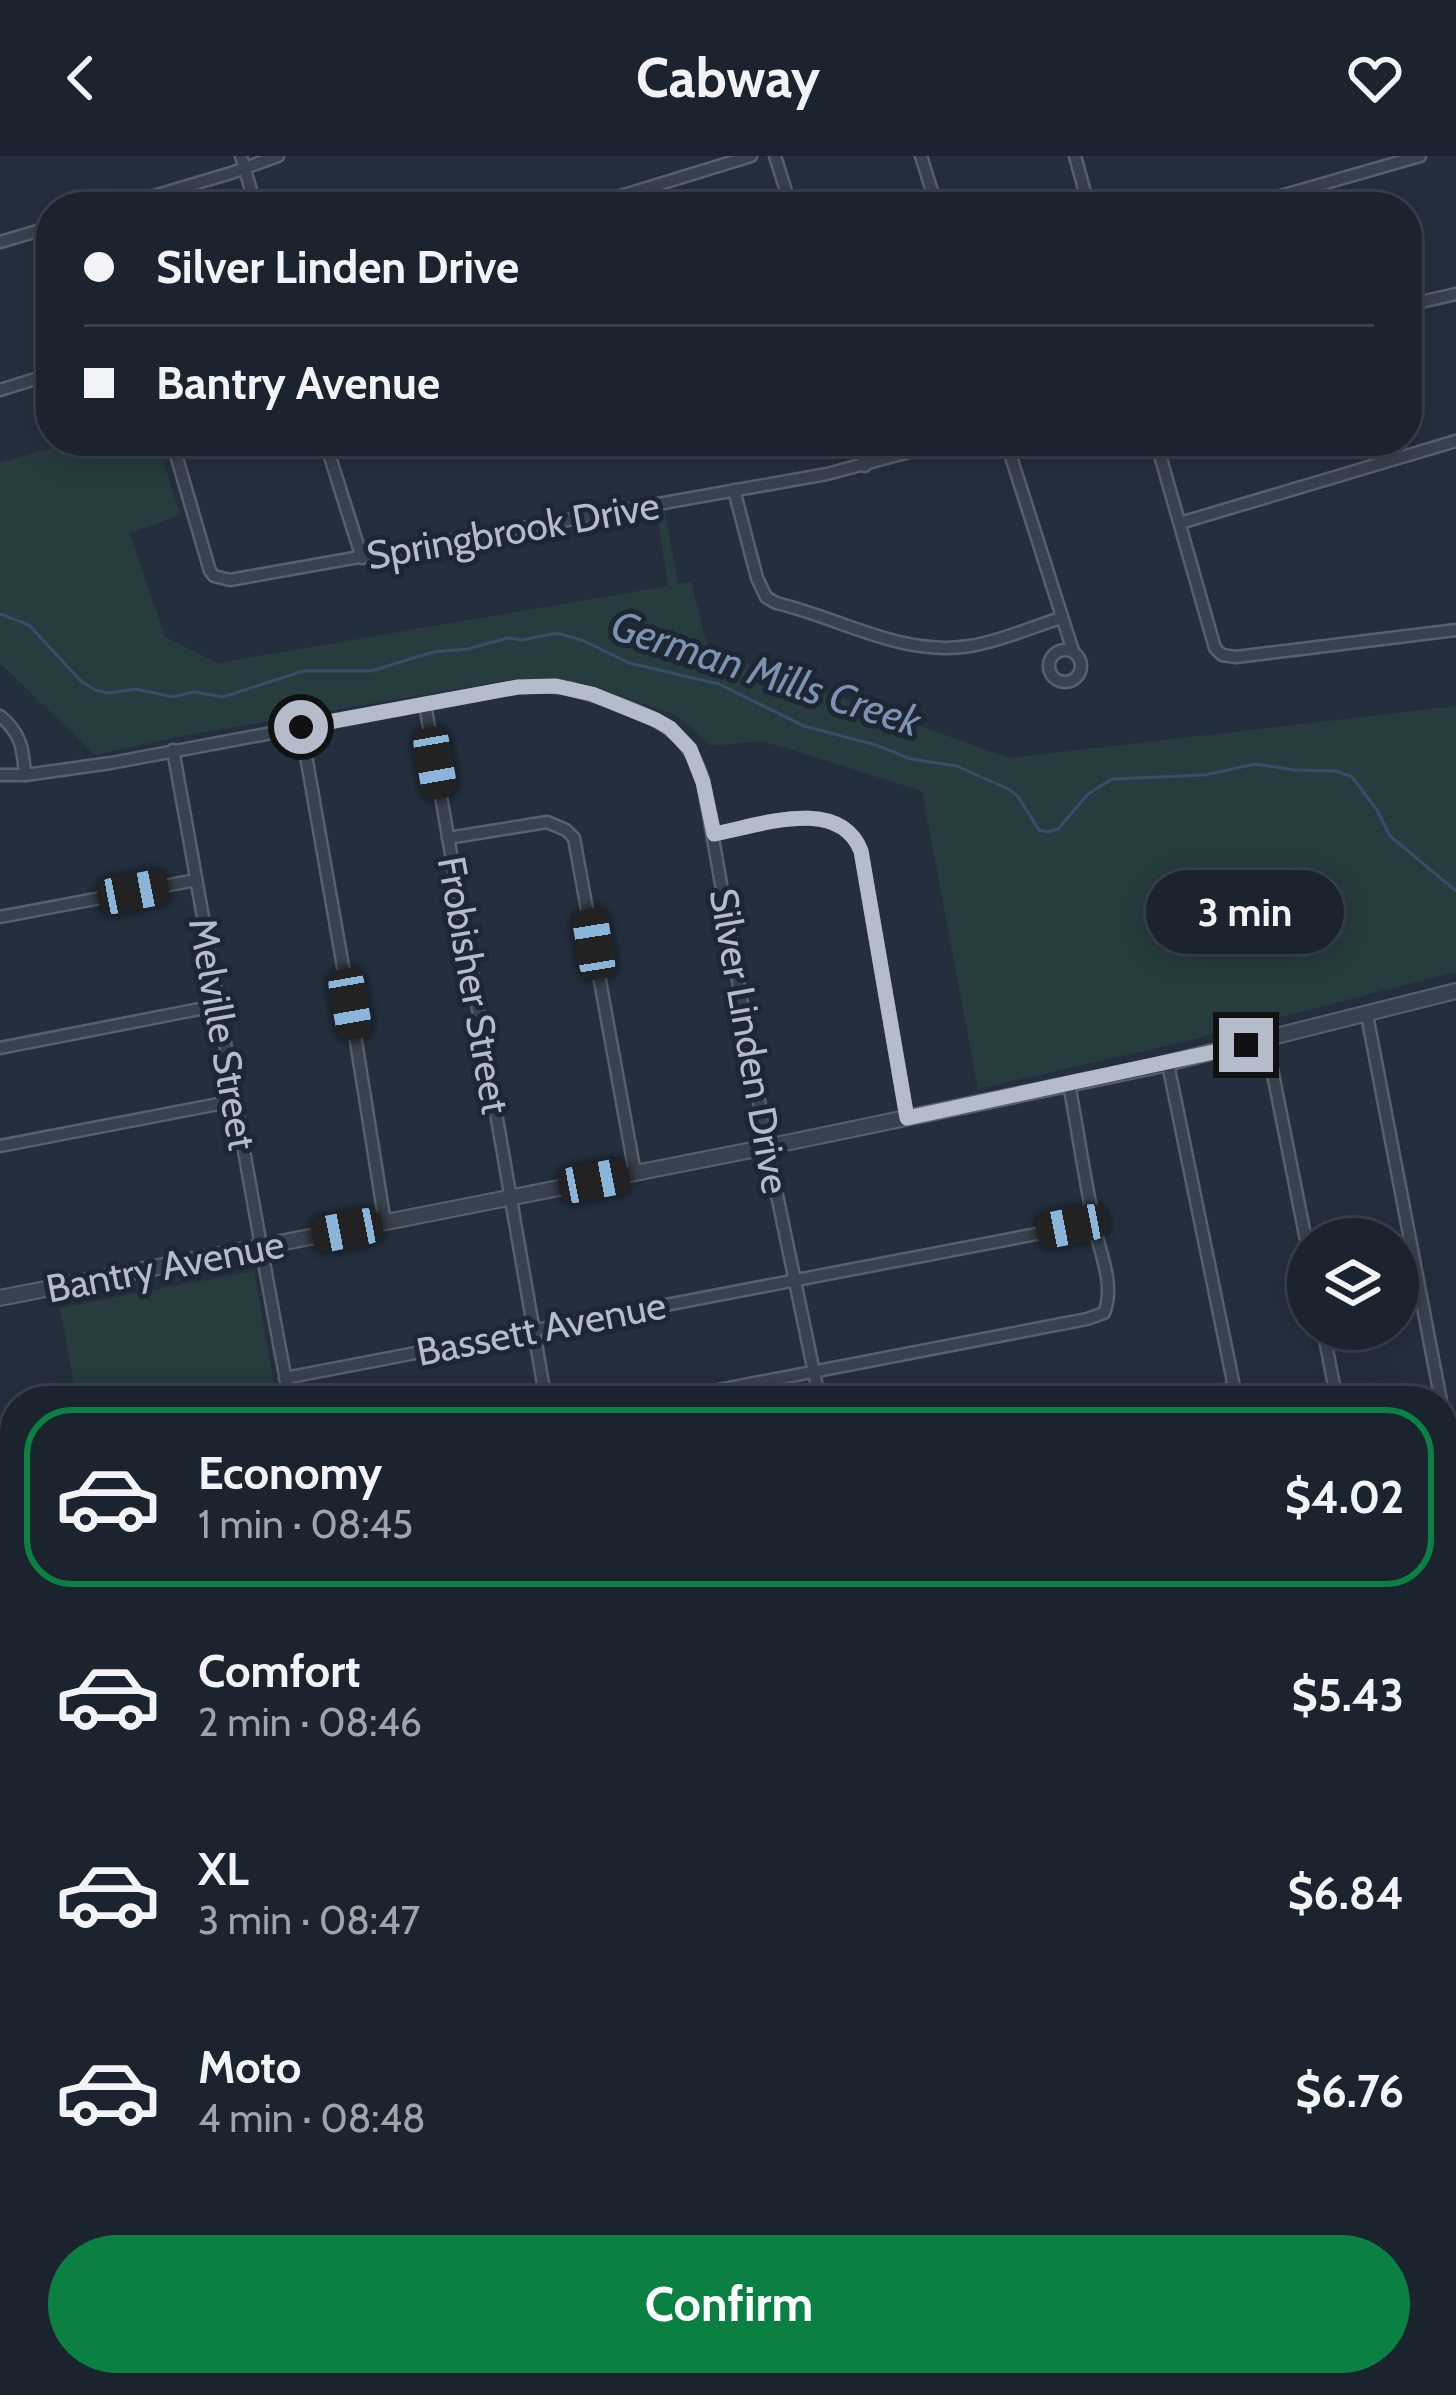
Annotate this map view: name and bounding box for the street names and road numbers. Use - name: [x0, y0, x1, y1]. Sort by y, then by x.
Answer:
- street label: Springbrook Drive: [363, 481, 663, 579]
- street label: Frobisher Street: [428, 853, 520, 1117]
- street label: Silver Linden Drive: [700, 885, 800, 1197]
- street label: Melville Street: [179, 914, 267, 1154]
- street label: Bantry Avenue: [42, 1219, 288, 1313]
- street label: Bassett Avenue: [412, 1280, 670, 1376]

